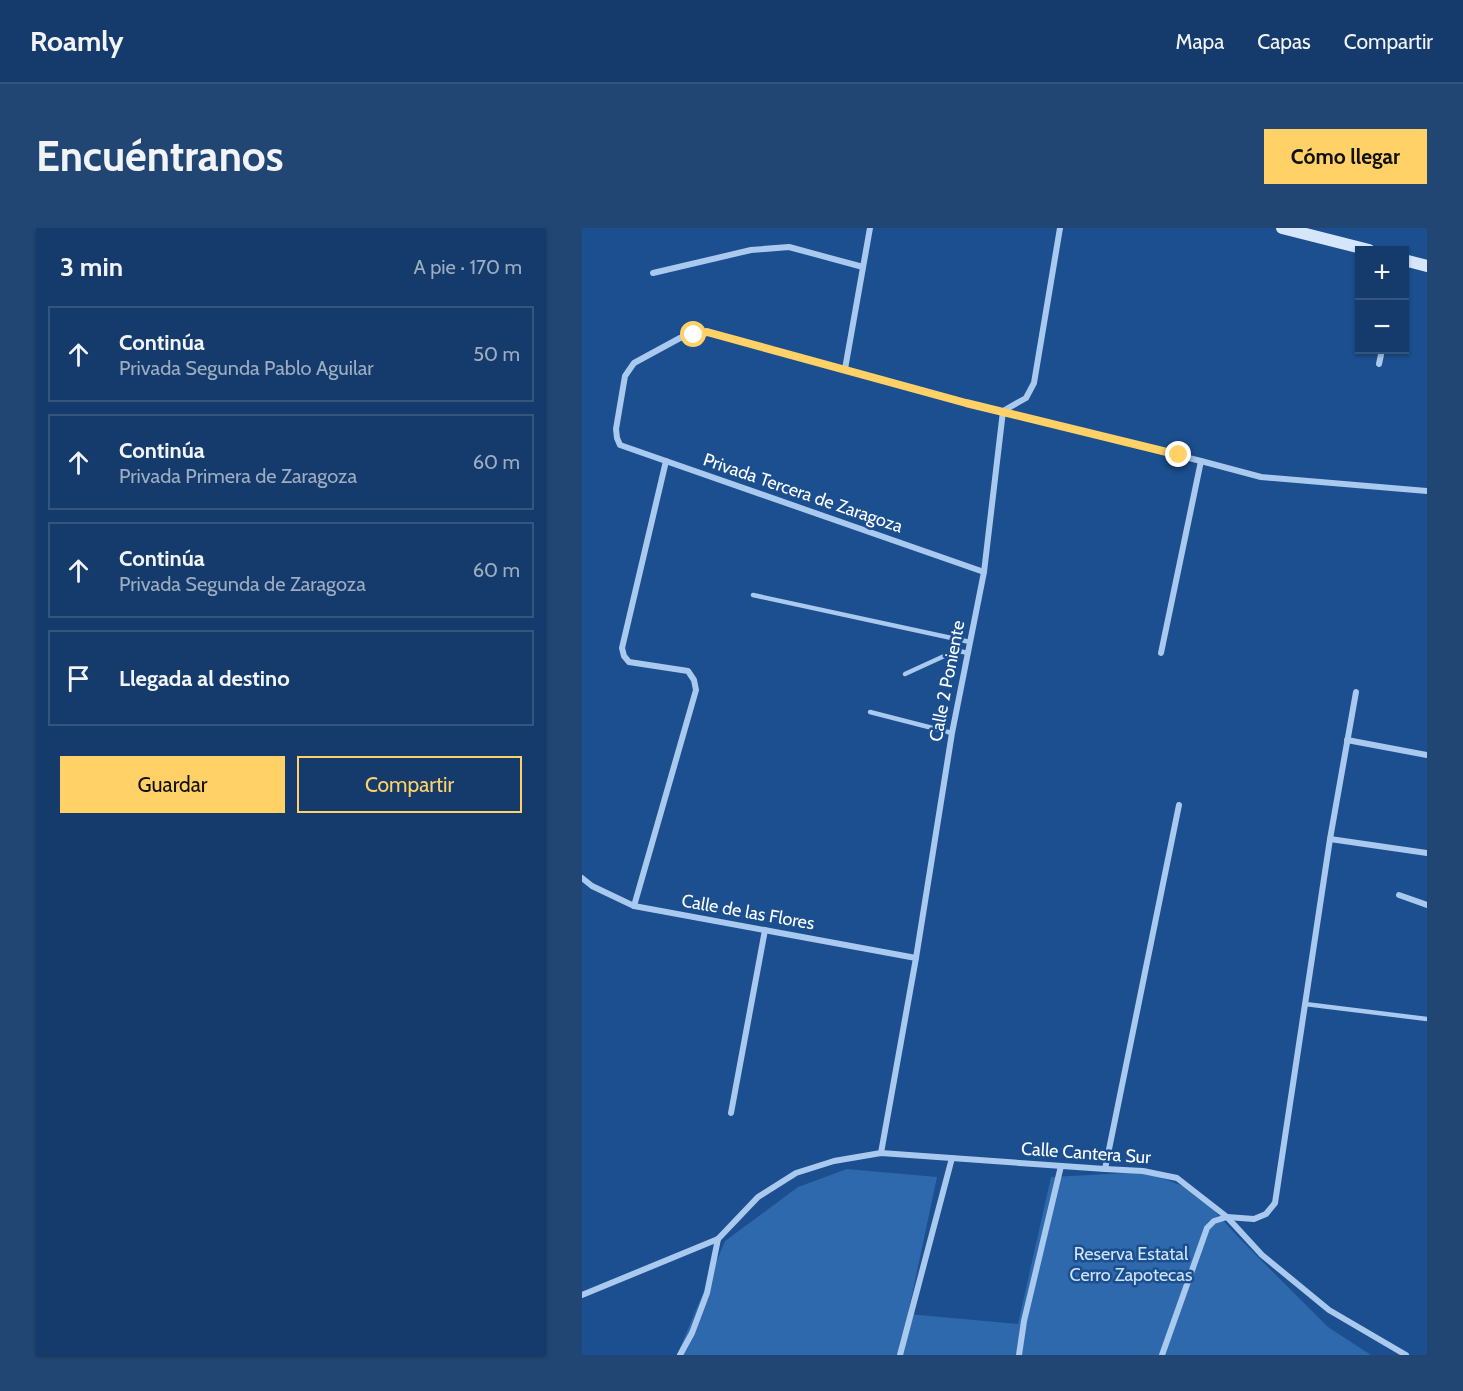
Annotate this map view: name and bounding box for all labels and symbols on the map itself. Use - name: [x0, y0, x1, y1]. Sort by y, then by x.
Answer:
- route start: [680, 321, 706, 347]
- route end: [1165, 441, 1191, 467]
- street label: Privada Tercera de Zaragoza: [700, 448, 906, 538]
- street label: Calle 2 Poniente: [924, 618, 970, 744]
- street label: Calle de las Flores: [680, 889, 816, 935]
- street label: Calle Cantera Sur: [1020, 1137, 1152, 1169]
- park label: Reserva Estatal Cerro Zapotecas: [1070, 1243, 1192, 1286]

